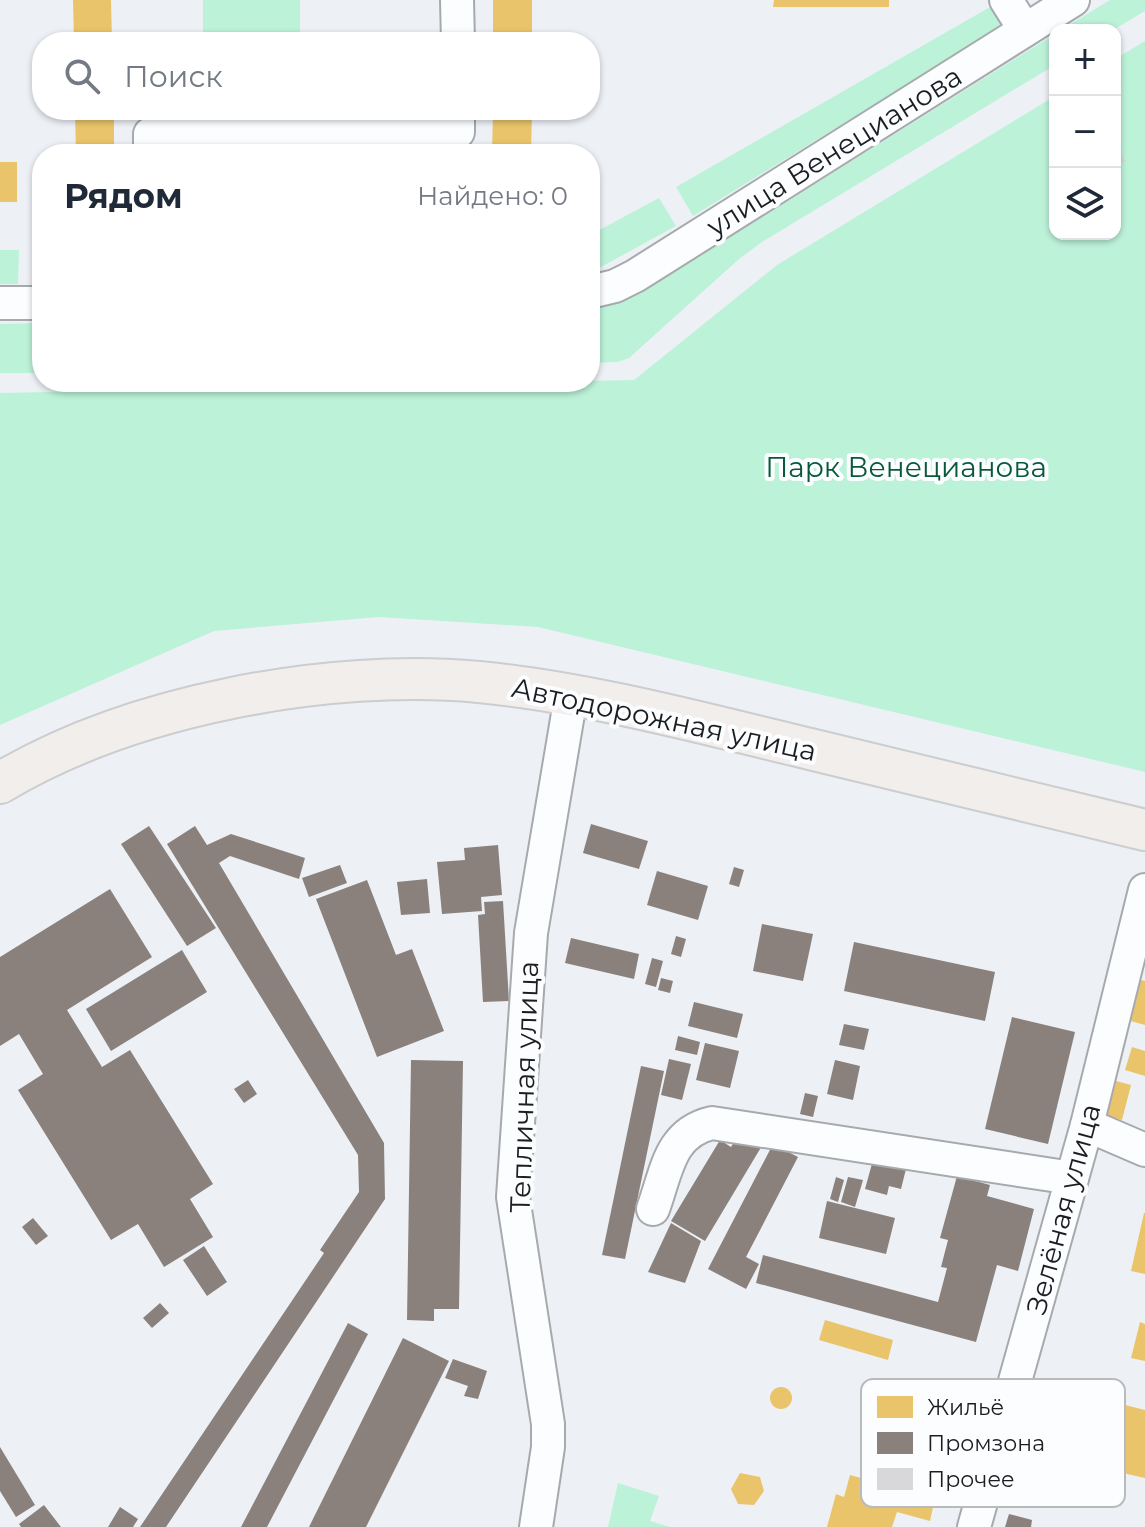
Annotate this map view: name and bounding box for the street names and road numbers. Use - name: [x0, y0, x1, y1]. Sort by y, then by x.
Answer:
- street label: улица Венецианова: [699, 59, 968, 244]
- street label: Автодорожная улица: [508, 670, 820, 768]
- street label: Тепличная улица: [503, 961, 545, 1213]
- street label: Зелёная улица: [1019, 1100, 1107, 1318]

